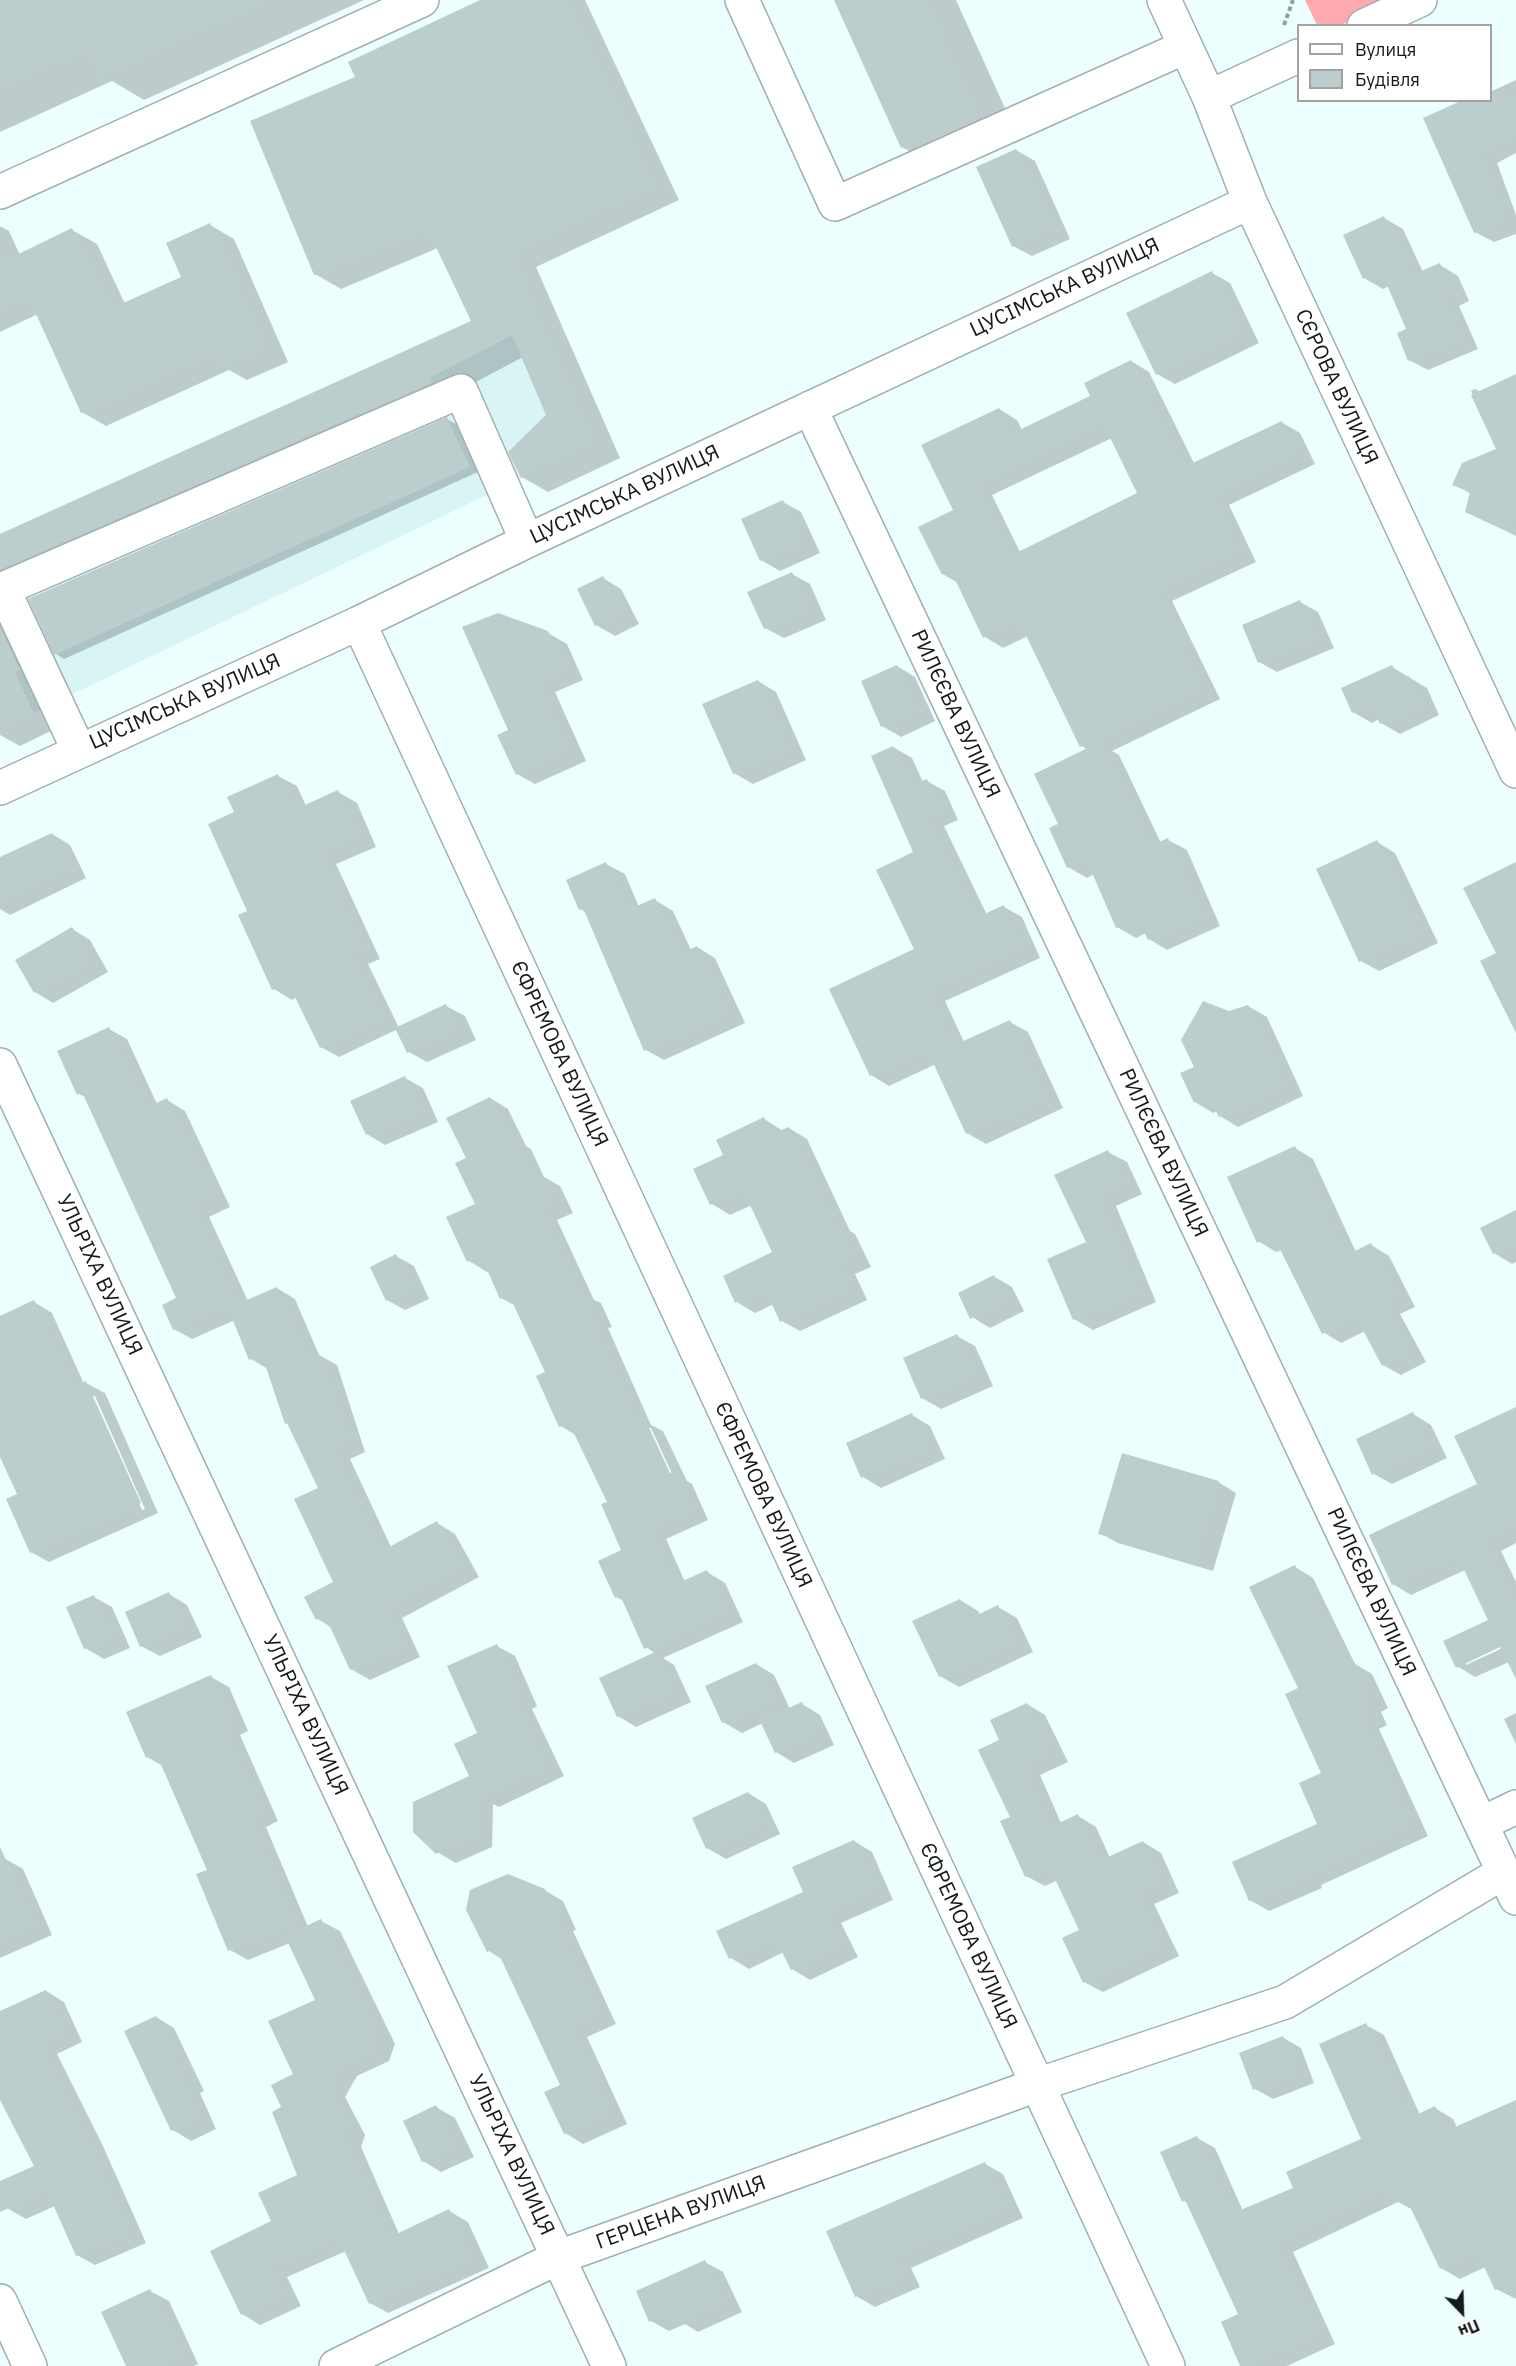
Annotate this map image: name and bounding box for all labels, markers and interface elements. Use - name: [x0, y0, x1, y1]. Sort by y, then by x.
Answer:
- legend: [1297, 24, 1492, 102]
- text: Вулиця: [1355, 38, 1416, 61]
- text: Будівля: [1355, 68, 1420, 91]
- street label: ЦУСІМСЬКА ВУЛИЦЯ: [966, 233, 1164, 343]
- street label: СЄРОВА ВУЛИЦЯ: [1289, 305, 1383, 469]
- street label: ЦУСІМСЬКА ВУЛИЦЯ: [526, 440, 724, 550]
- street label: РИЛЄЄВА ВУЛИЦЯ: [905, 626, 1005, 802]
- street label: ЦУСІМСЬКА ВУЛИЦЯ: [86, 649, 284, 755]
- street label: ЄФРЕМОВА ВУЛИЦЯ: [505, 957, 613, 1151]
- street label: РИЛЄЄВА ВУЛИЦЯ: [1113, 1065, 1213, 1241]
- street label: УЛЬРІХА ВУЛИЦЯ: [51, 1191, 147, 1359]
- street label: ЄФРЕМОВА ВУЛИЦЯ: [709, 1398, 817, 1592]
- street label: РИЛЄЄВА ВУЛИЦЯ: [1321, 1504, 1421, 1680]
- street label: УЛЬРІХА ВУЛИЦЯ: [257, 1631, 353, 1799]
- street label: ЄФРЕМОВА ВУЛИЦЯ: [914, 1839, 1022, 2033]
- street label: УЛЬРІХА ВУЛИЦЯ: [463, 2071, 559, 2239]
- street label: ГЕРЦЕНА ВУЛИЦЯ: [593, 2171, 769, 2255]
- north arrow: [1432, 2282, 1492, 2342]
- text: Пн: [1455, 2315, 1483, 2342]

